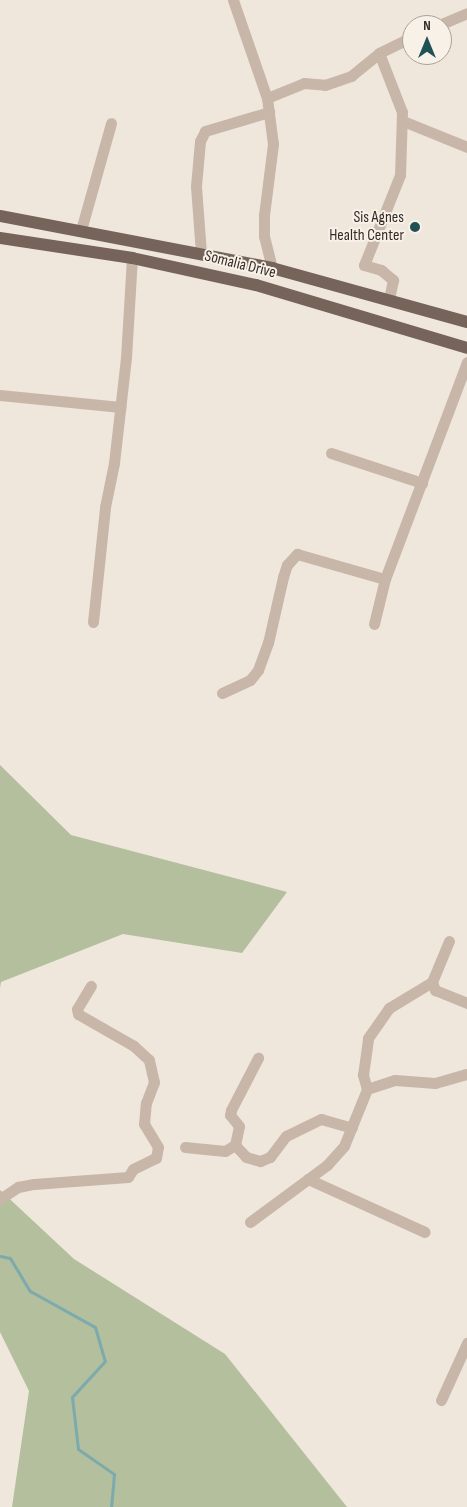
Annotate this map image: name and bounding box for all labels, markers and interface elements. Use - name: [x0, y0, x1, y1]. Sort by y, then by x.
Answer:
- north arrow: [402, 15, 452, 65]
- text: N: [423, 17, 431, 34]
- place label: Sis Agnes Health Center: [329, 208, 404, 246]
- marker: Sis Agnes Health Center: [408, 220, 422, 234]
- street label: Somalia Drive: [202, 247, 278, 283]

